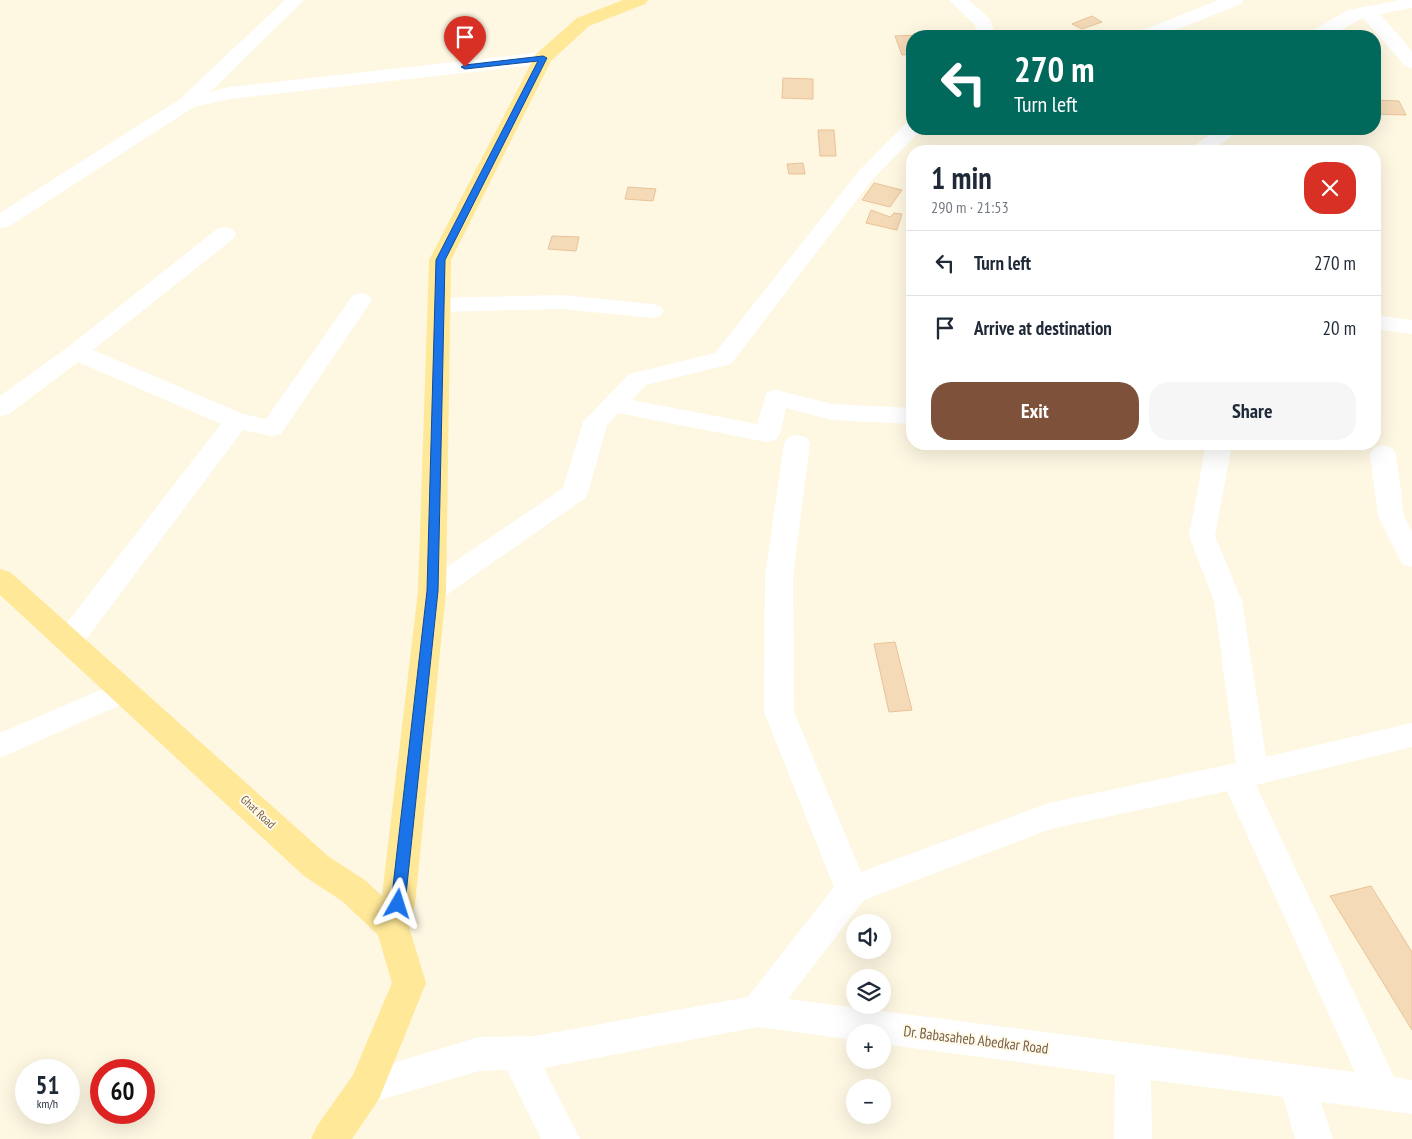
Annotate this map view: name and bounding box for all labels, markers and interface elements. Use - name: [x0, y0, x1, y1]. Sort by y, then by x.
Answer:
- pin: [444, 16, 486, 67]
- icon: arrive: [451, 23, 479, 51]
- text: 270 m: [1014, 46, 1095, 92]
- icon: left: [931, 50, 996, 115]
- text: Turn left: [1014, 90, 1078, 118]
- text: 1 min: [931, 158, 992, 197]
- button: close: [1304, 162, 1356, 214]
- text: 290 m · 21:53: [931, 197, 1009, 217]
- icon: left: [931, 249, 959, 277]
- text: Turn left: [974, 251, 1031, 275]
- text: 270 m: [1314, 251, 1356, 275]
- icon: arrive: [931, 314, 959, 342]
- text: Arrive at destination: [974, 316, 1112, 340]
- text: 20 m: [1323, 316, 1356, 340]
- button: Exit: [931, 382, 1139, 440]
- button: Share: [1149, 382, 1356, 440]
- street label: Ghat Road: [238, 792, 279, 832]
- position arrow: [371, 877, 423, 929]
- map controls: [846, 914, 891, 1124]
- button: sound: [846, 914, 891, 959]
- button: layers: [846, 969, 891, 1014]
- street label: Dr. Babasaheb Abedkar Road: [903, 1021, 1050, 1058]
- button: +: [846, 1024, 891, 1069]
- speed limit sign: 60: [90, 1059, 155, 1124]
- text: 51: [36, 1069, 59, 1101]
- button: −: [846, 1079, 891, 1124]
- text: km/h: [37, 1096, 58, 1111]

